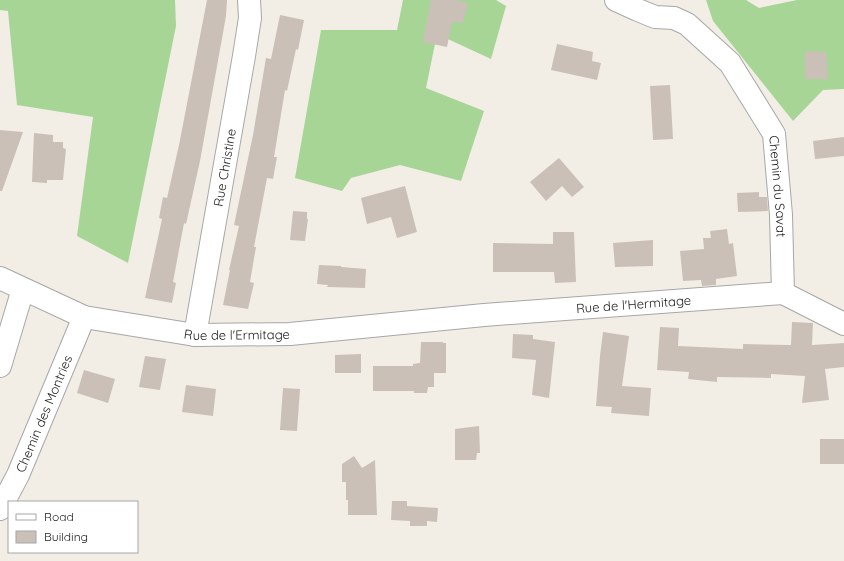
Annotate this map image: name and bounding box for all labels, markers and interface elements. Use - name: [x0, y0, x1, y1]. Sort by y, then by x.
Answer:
- street label: Rue Christine: [210, 127, 239, 208]
- street label: Chemin du Savat: [766, 135, 790, 238]
- street label: Rue de l'Hermitage: [576, 292, 692, 316]
- street label: Rue de l'Ermitage: [183, 325, 290, 343]
- street label: Chemin des Montries: [12, 353, 75, 475]
- legend: [8, 501, 138, 553]
- text: Road: [44, 509, 74, 524]
- text: Building: [44, 529, 88, 544]

